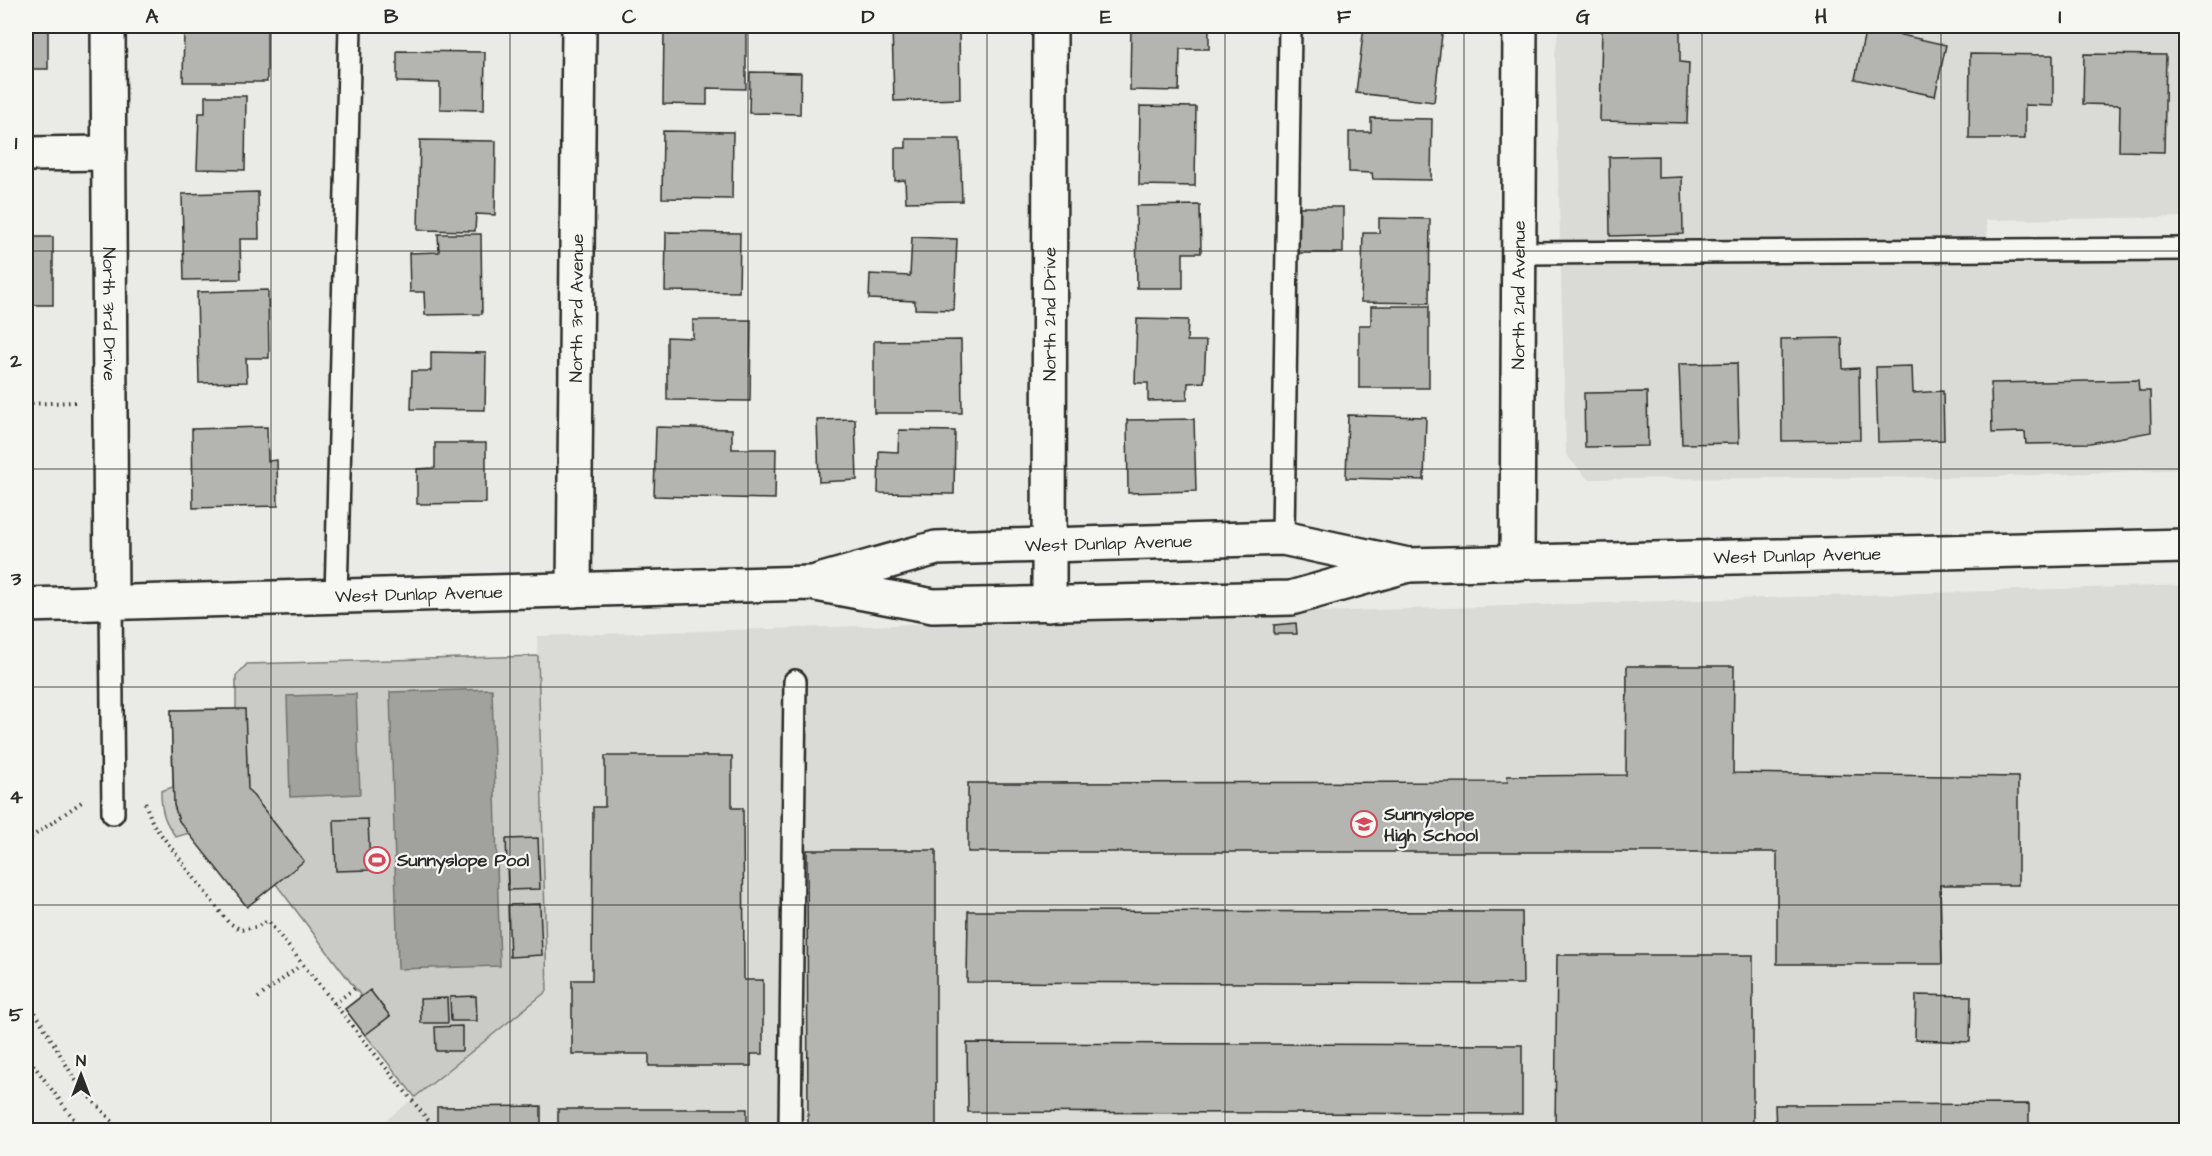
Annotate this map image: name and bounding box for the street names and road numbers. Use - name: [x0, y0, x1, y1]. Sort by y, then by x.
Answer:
- street label: North 2nd Avenue: [1506, 220, 1531, 370]
- street label: North 3rd Avenue: [563, 233, 590, 383]
- street label: North 3rd Drive: [97, 247, 122, 381]
- street label: North 2nd Drive: [1037, 247, 1062, 381]
- street label: West Dunlap Avenue: [1024, 528, 1193, 558]
- street label: West Dunlap Avenue: [1713, 541, 1882, 570]
- street label: West Dunlap Avenue: [335, 579, 503, 609]

